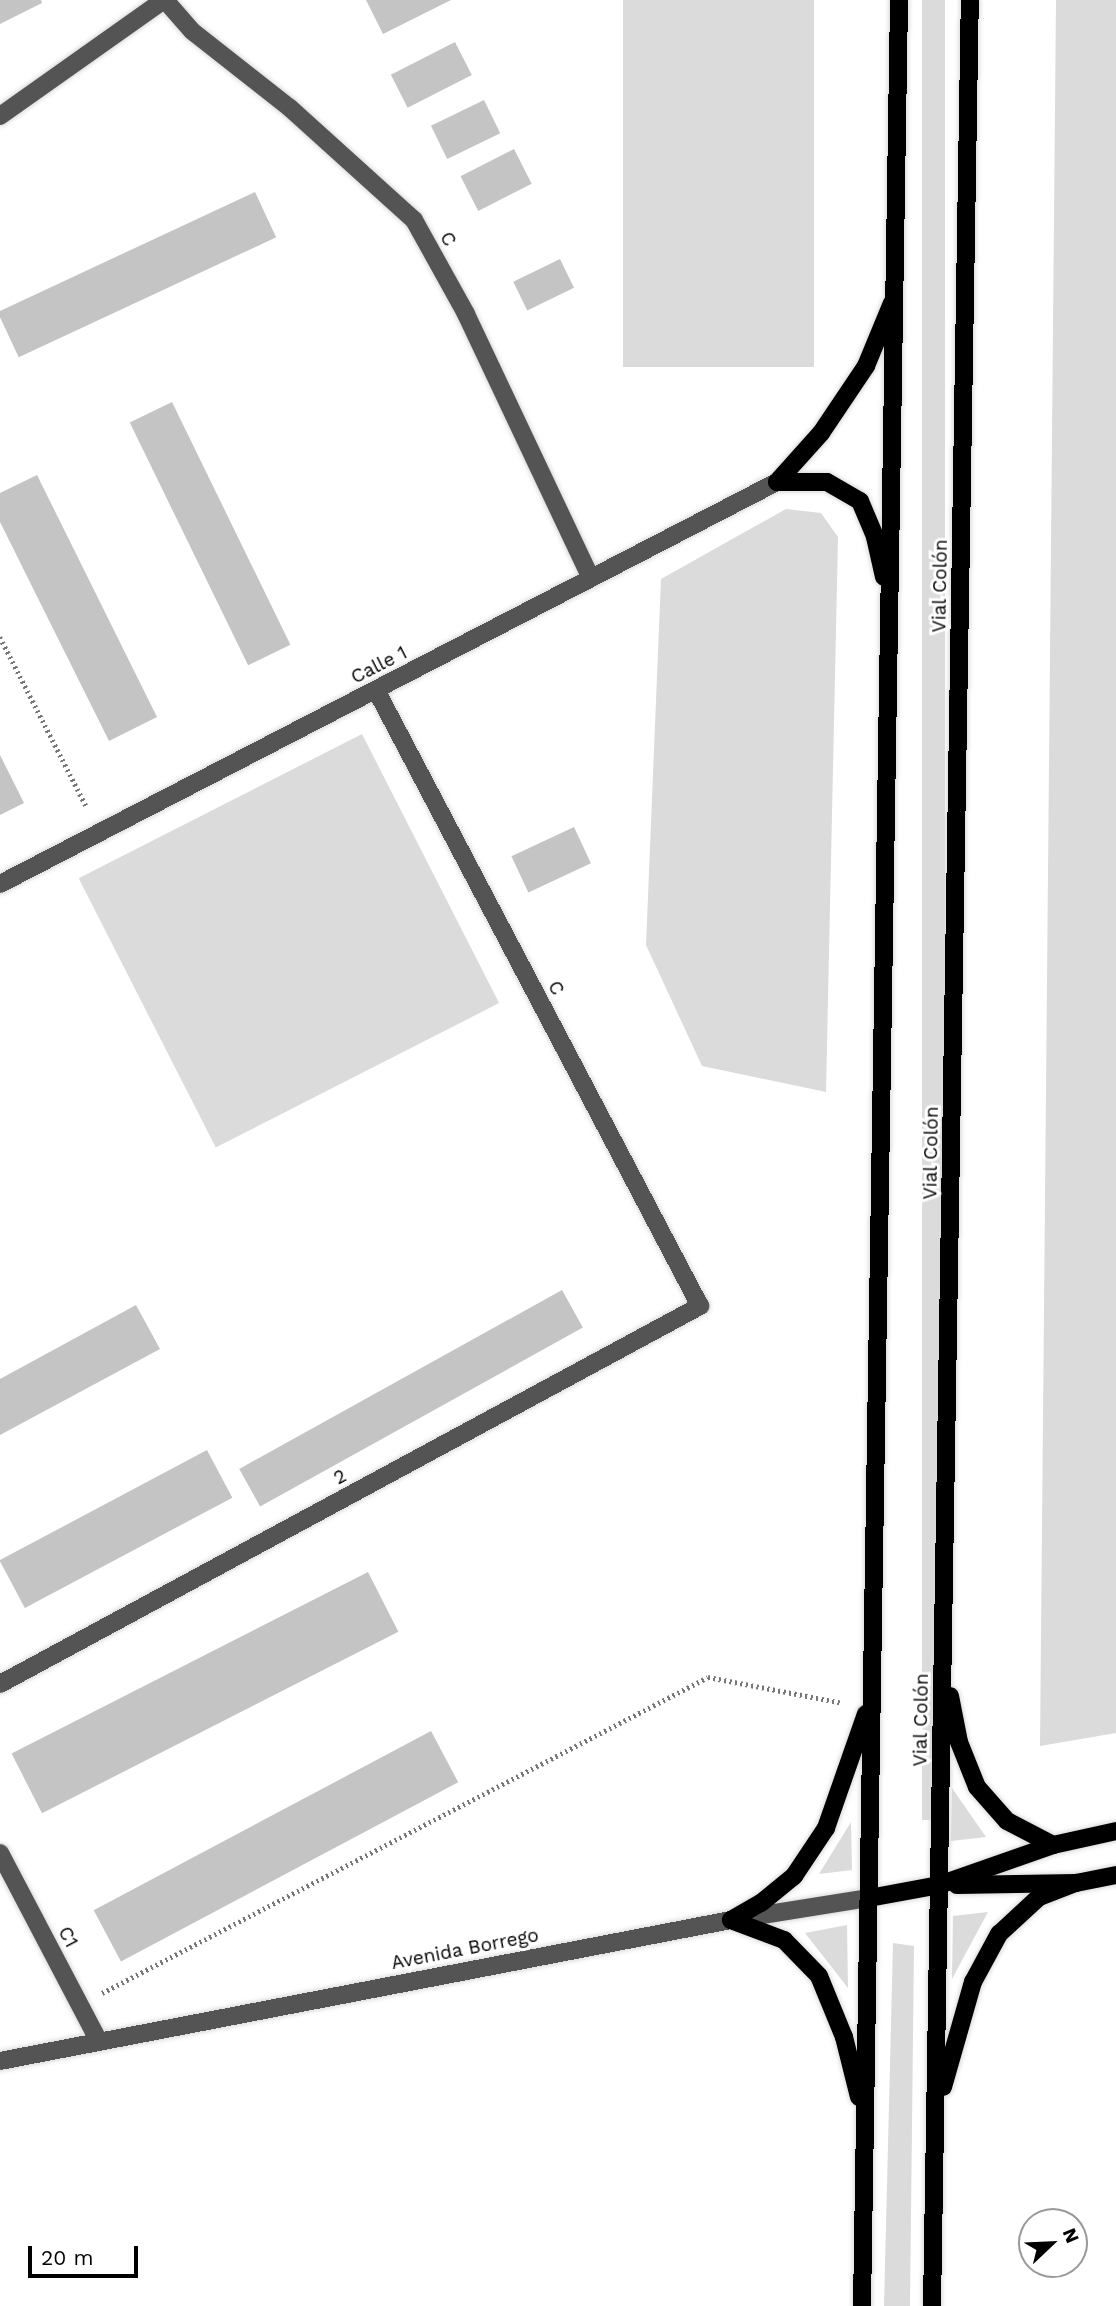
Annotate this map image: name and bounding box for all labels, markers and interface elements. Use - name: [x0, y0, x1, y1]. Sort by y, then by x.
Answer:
- street label: C: [435, 228, 461, 250]
- street label: Vial Colón: [928, 539, 952, 633]
- street label: Calle 1: [347, 641, 411, 689]
- street label: C: [543, 977, 569, 999]
- street label: Vial Colón: [919, 1106, 943, 1200]
- street label: 2: [330, 1464, 350, 1490]
- street label: Vial Colón: [909, 1673, 933, 1767]
- street label: C1: [53, 1923, 83, 1951]
- street label: Avenida Borrego: [389, 1923, 541, 1975]
- north arrow: [1018, 2208, 1088, 2278]
- text: N: [1058, 2224, 1084, 2246]
- scale bar: [32, 2232, 142, 2276]
- text: 20 m: [41, 2245, 93, 2270]

